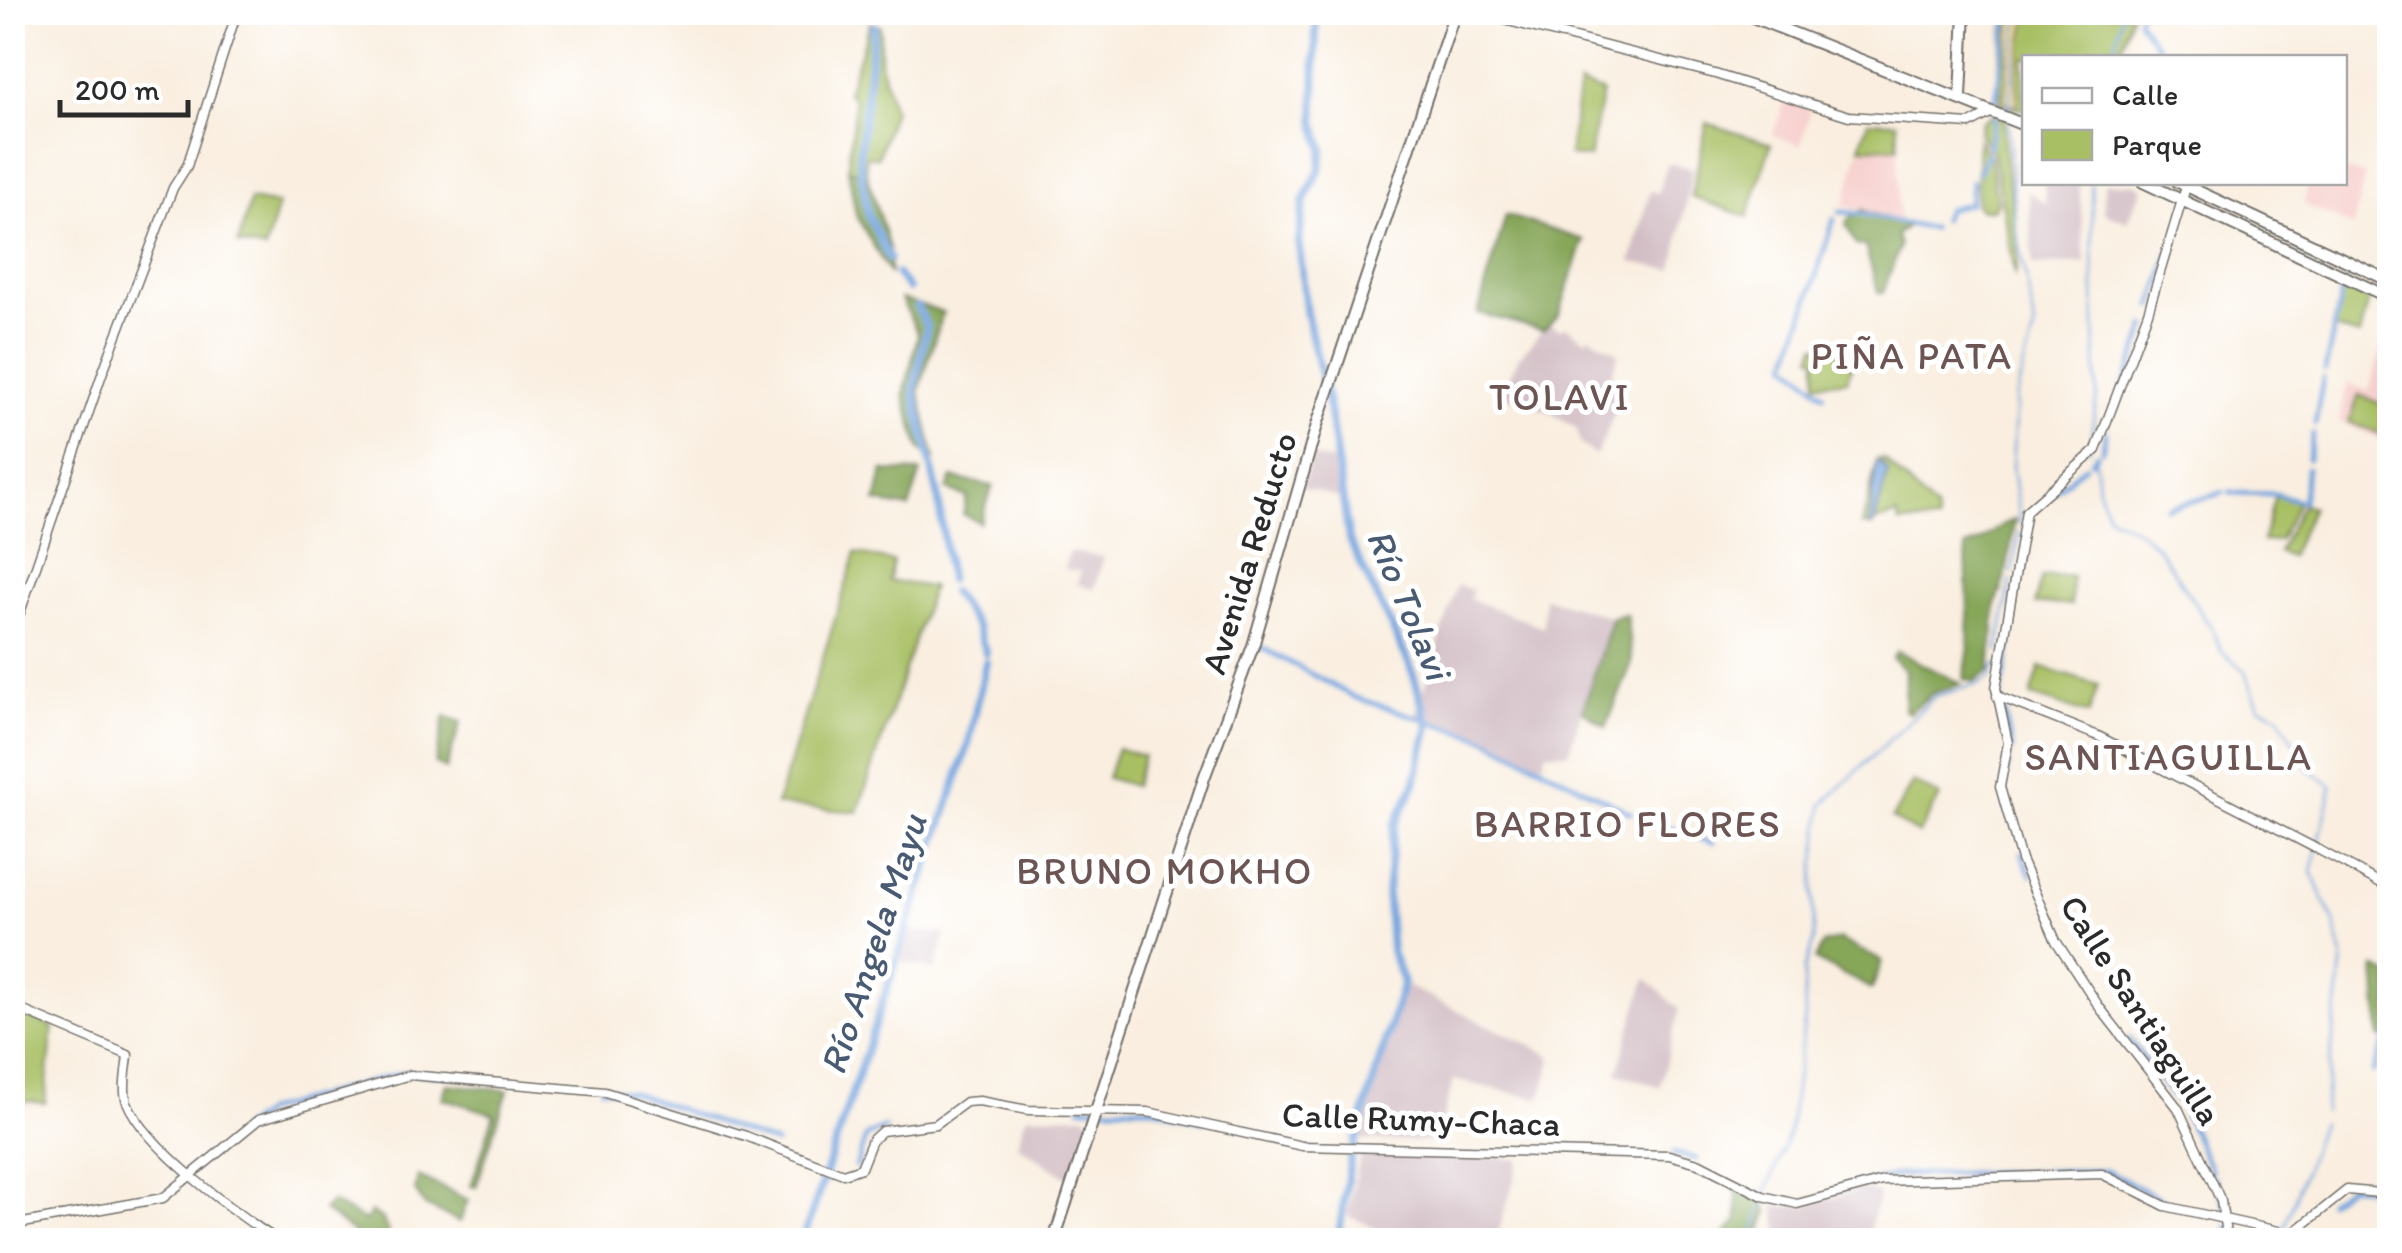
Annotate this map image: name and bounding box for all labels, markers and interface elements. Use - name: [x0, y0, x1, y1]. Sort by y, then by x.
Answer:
- scale bar: [60, 55, 188, 117]
- legend: [2022, 55, 2347, 185]
- text: 200 m: [75, 71, 160, 108]
- text: Calle: [2112, 76, 2178, 113]
- text: Parque: [2112, 126, 2202, 163]
- district label: PIÑA PATA: [1810, 333, 2014, 379]
- district label: TOLAVI: [1489, 374, 1631, 420]
- street label: Avenida Reducto: [1192, 427, 1306, 679]
- water label: Río Tolavi: [1357, 522, 1463, 690]
- district label: SANTIAGUILLA: [2024, 734, 2314, 780]
- district label: BARRIO FLORES: [1474, 801, 1782, 847]
- water label: Río Angela Mayu: [809, 807, 937, 1080]
- district label: BRUNO MOKHO: [1016, 848, 1314, 894]
- street label: Calle Santiaguilla: [2051, 887, 2231, 1133]
- street label: Calle Rumy-Chaca: [1281, 1093, 1561, 1145]

